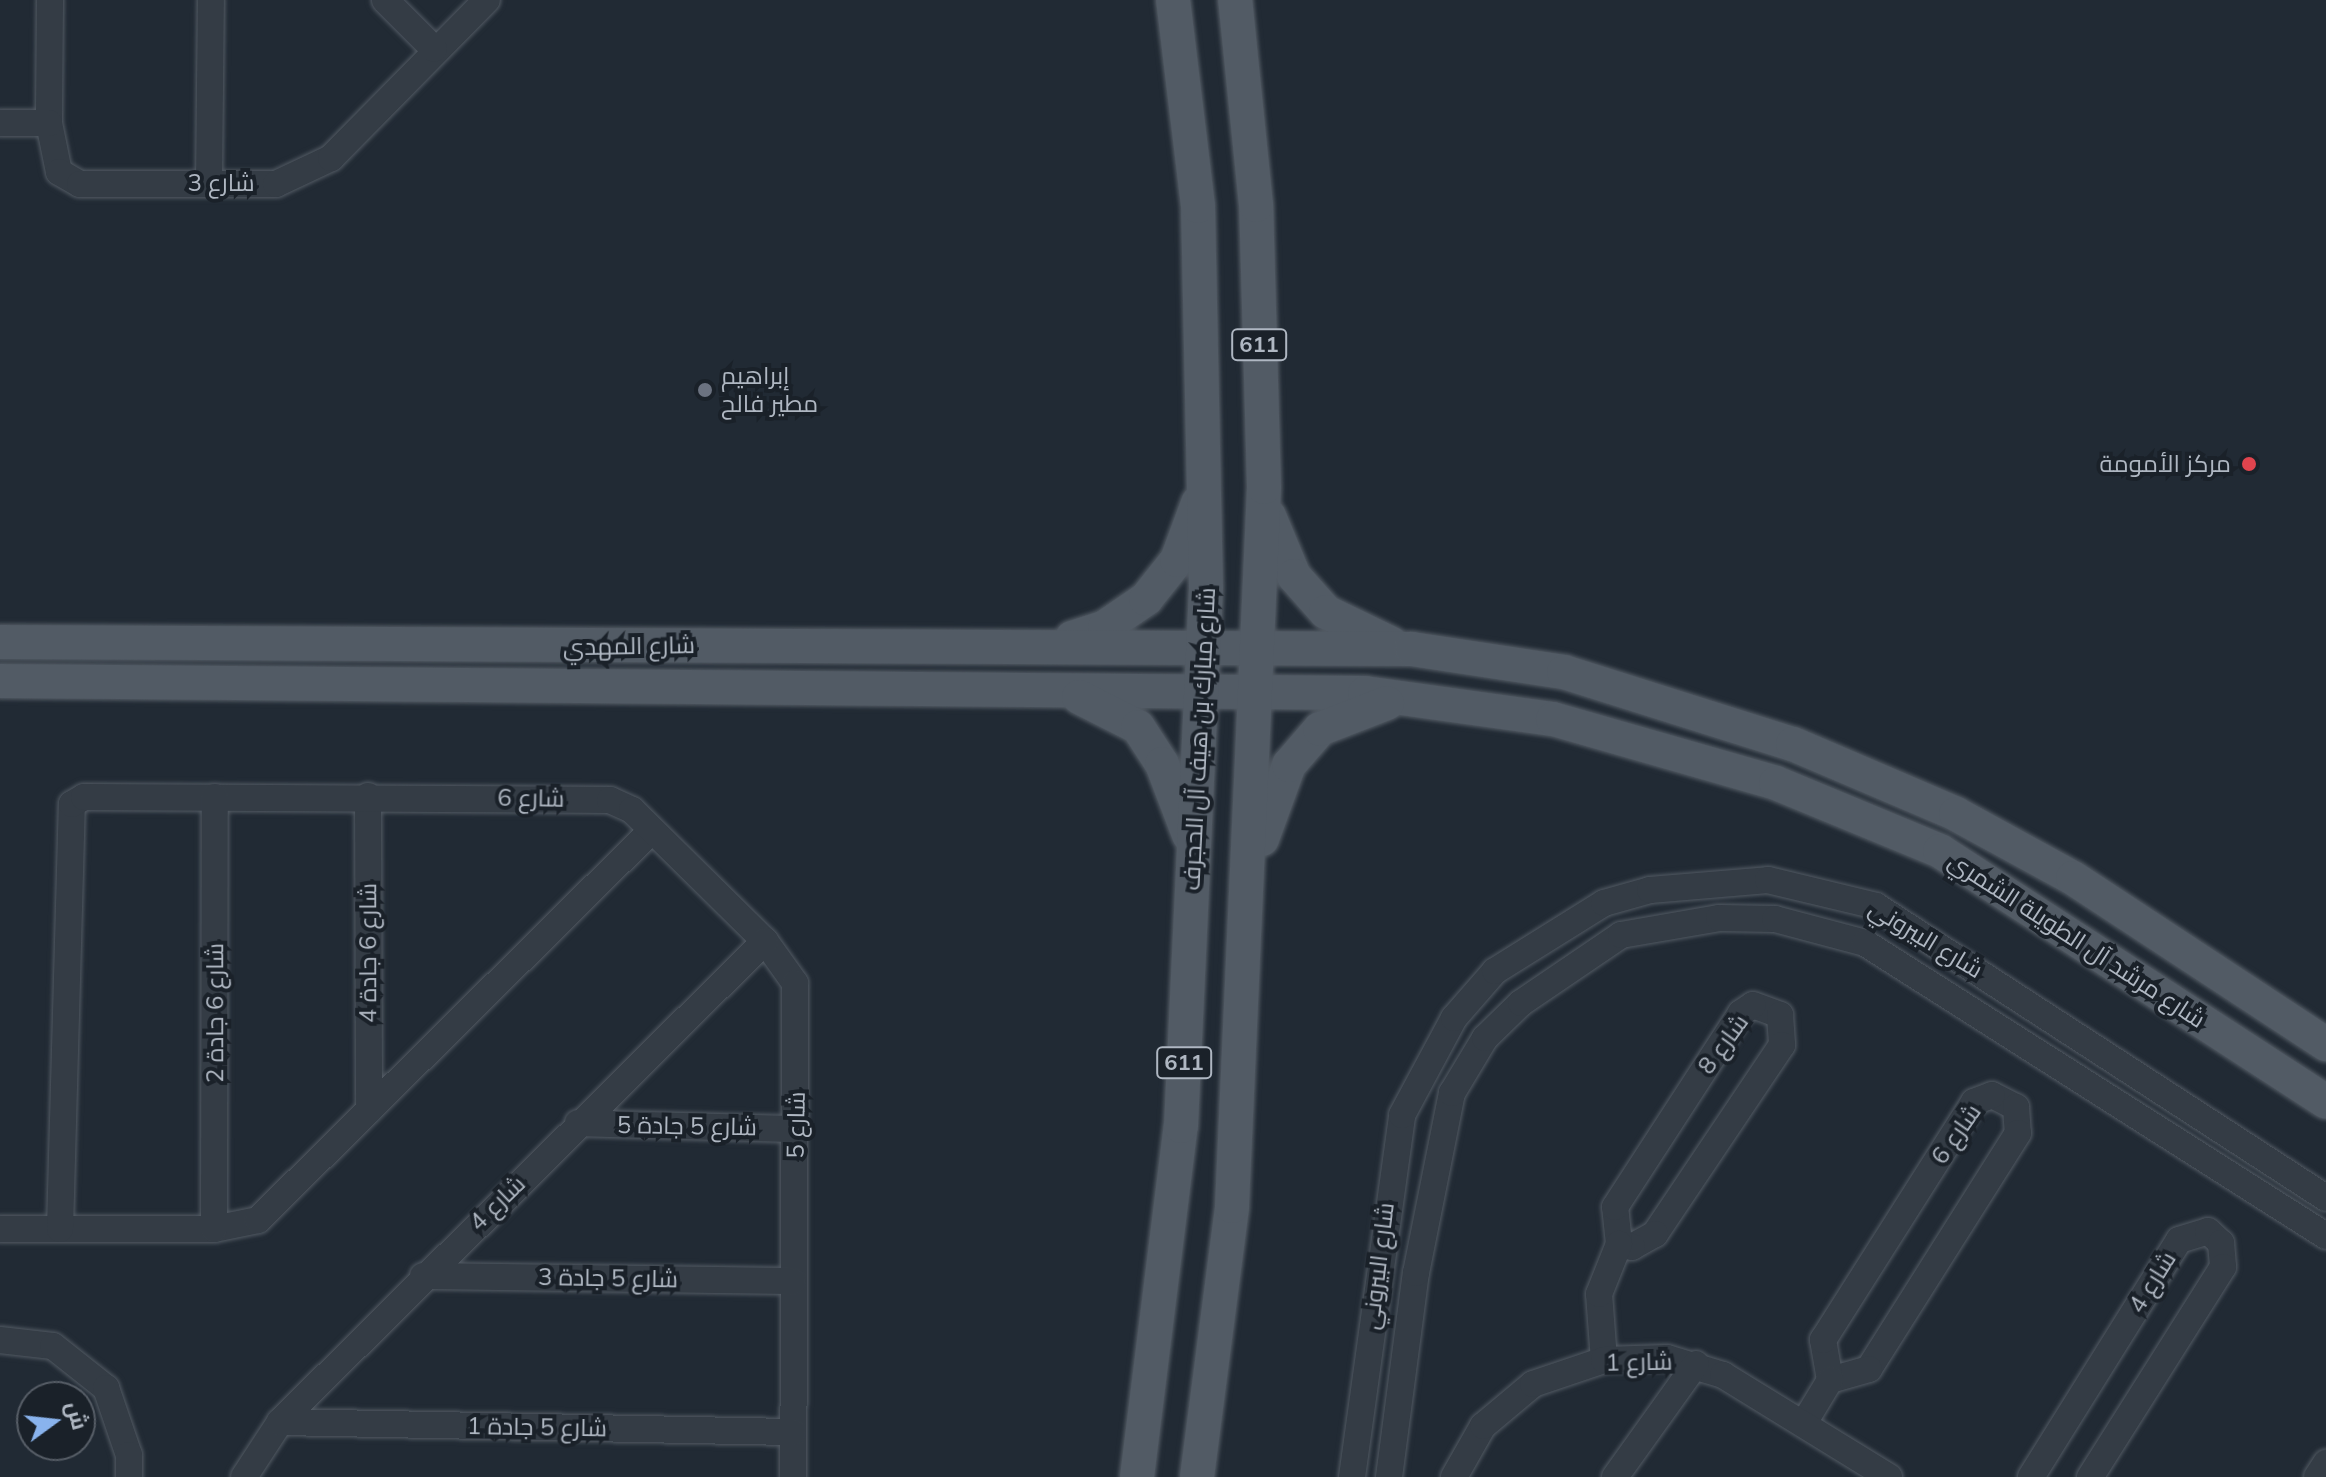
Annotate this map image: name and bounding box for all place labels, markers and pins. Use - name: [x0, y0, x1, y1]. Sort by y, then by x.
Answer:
- place label: إبراهيم مطير فالح: [721, 362, 818, 418]
- marker: إبراهيم مطير فالح: [696, 381, 714, 399]
- place label: مركز الأمومة: [2099, 450, 2231, 478]
- marker: مركز الأمومة: [2238, 453, 2260, 475]

